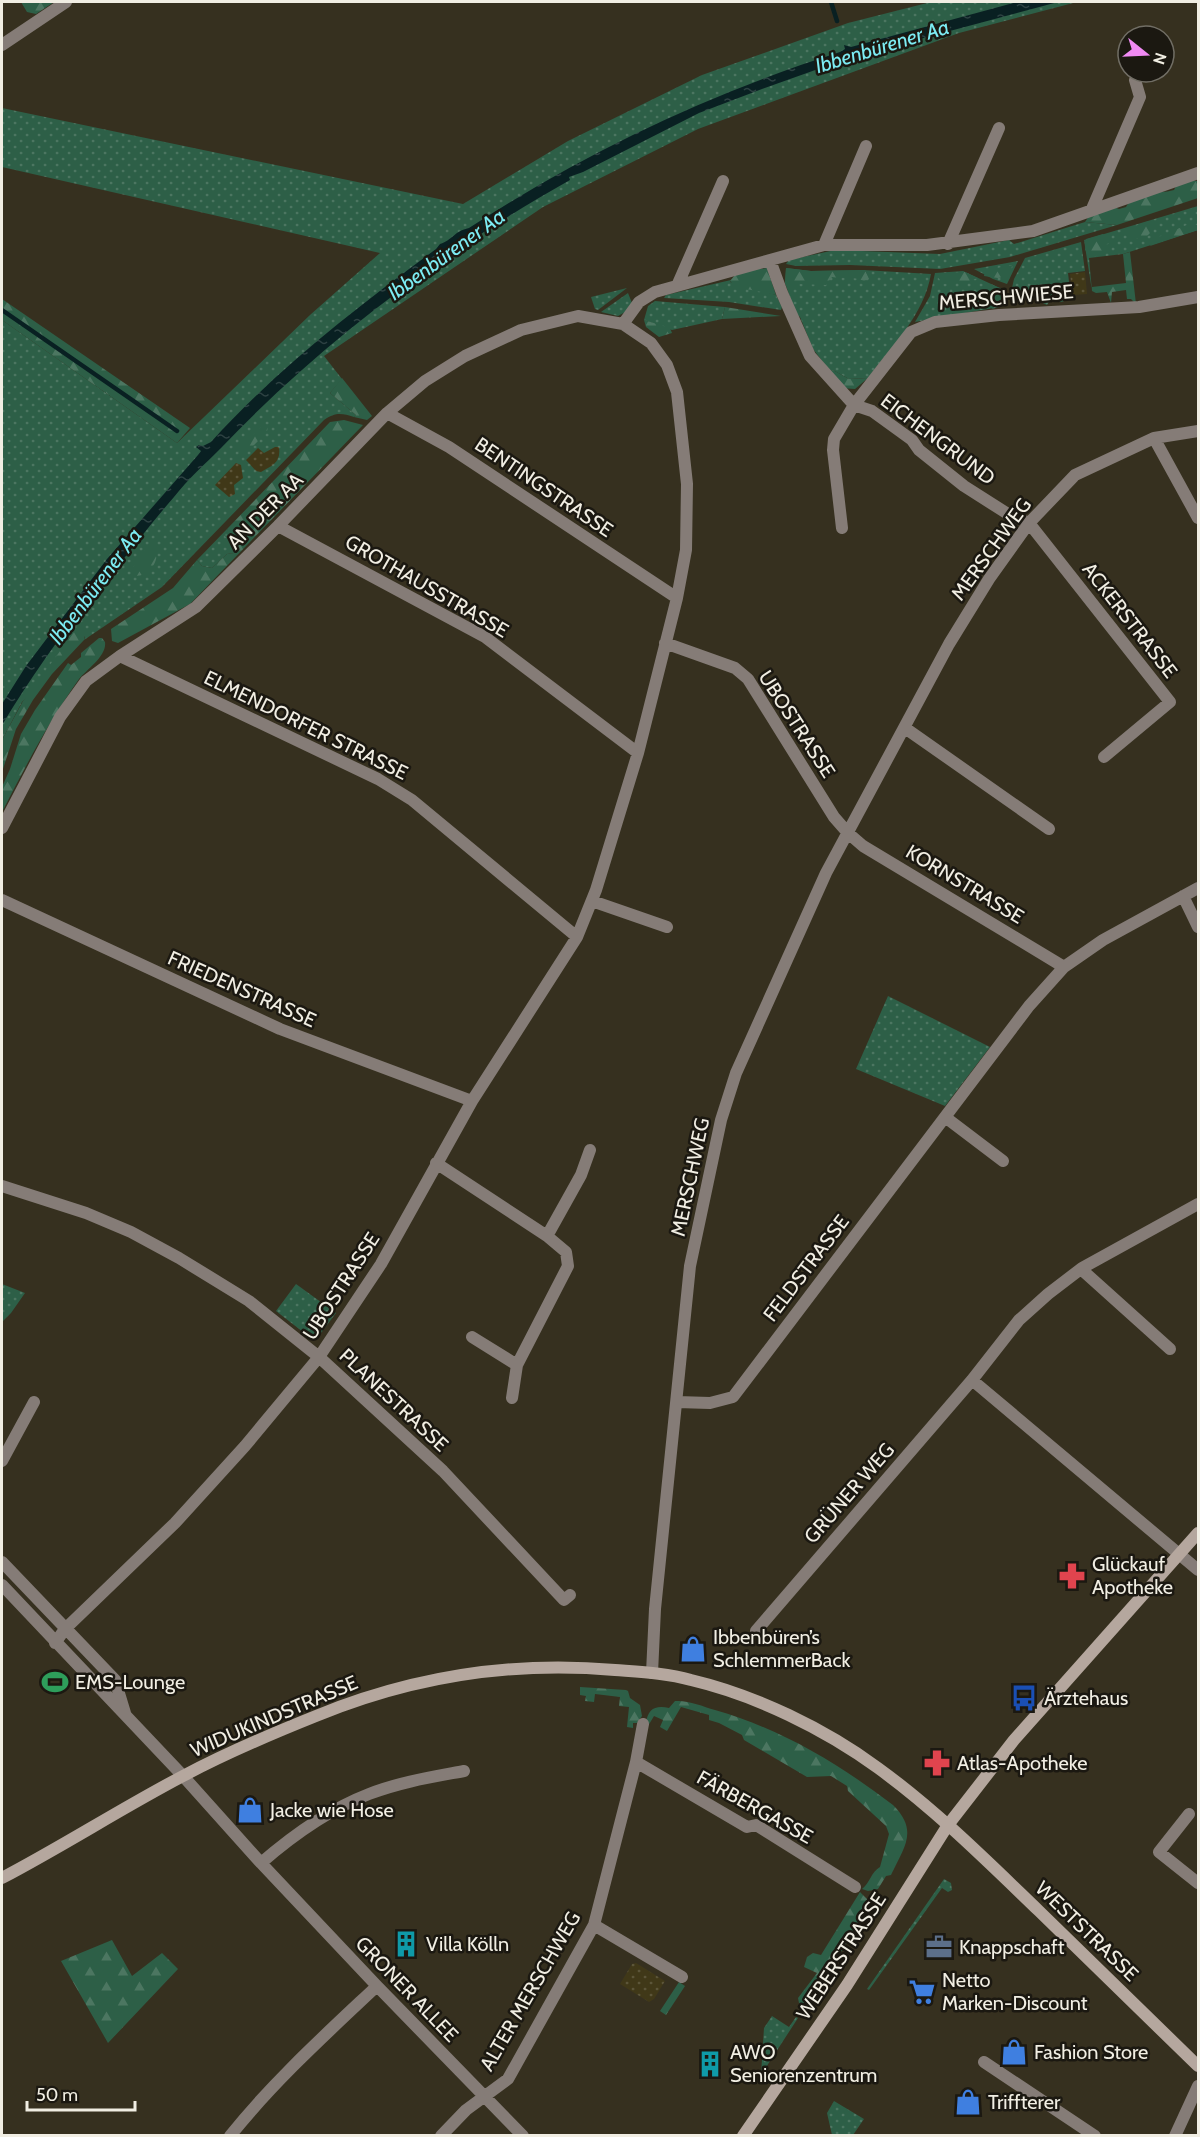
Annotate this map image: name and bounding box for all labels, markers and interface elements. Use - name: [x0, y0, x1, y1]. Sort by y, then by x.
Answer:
- water label: Ibbenbürener Aa: [812, 14, 952, 78]
- north arrow: [1116, 24, 1176, 84]
- text: N: [1149, 50, 1171, 67]
- water label: Ibbenbürener Aa: [382, 203, 510, 305]
- street label: MERSCHWIESE: [938, 279, 1074, 315]
- street label: EICHENGRUND: [876, 388, 1000, 490]
- street label: BENTINGSTRASSE: [470, 432, 618, 542]
- street label: AN DER AA: [222, 467, 309, 554]
- street label: MERSCHWEG: [946, 493, 1036, 605]
- water label: Ibbenbürener Aa: [43, 523, 147, 649]
- street label: GROTHAUSSTRASSE: [341, 529, 513, 643]
- street label: ACKERSTRASSE: [1077, 557, 1183, 683]
- street label: ELMENDORFER STRASSE: [200, 665, 412, 785]
- street label: UBOSTRASSE: [753, 666, 841, 782]
- street label: KORNSTRASSE: [902, 839, 1028, 929]
- street label: FRIEDENSTRASSE: [164, 946, 320, 1032]
- street label: MERSCHWEG: [666, 1116, 714, 1238]
- street label: FELDSTRASSE: [758, 1210, 854, 1326]
- street label: UBOSTRASSE: [297, 1228, 385, 1344]
- street label: PLANESTRASSE: [335, 1343, 453, 1457]
- street label: GRÜNER WEG: [799, 1438, 899, 1548]
- place label: Glückauf Apotheke: [1092, 1552, 1173, 1599]
- pharmacy icon: Glückauf Apotheke: [1057, 1561, 1087, 1591]
- place label: Ibbenbüren’s SchlemmerBack: [713, 1625, 850, 1672]
- shop icon: Ibbenbüren’s SchlemmerBack: [678, 1634, 708, 1664]
- sports icon: EMS-Lounge: [40, 1667, 70, 1697]
- place label: EMS-Lounge: [75, 1670, 185, 1694]
- street label: WIDUKINDSTRASSE: [187, 1670, 361, 1762]
- bus stop icon: Ärztehaus: [1009, 1683, 1039, 1713]
- place label: Ärztehaus: [1044, 1686, 1128, 1710]
- pharmacy icon: Atlas-Apotheke: [922, 1748, 952, 1778]
- place label: Atlas-Apotheke: [957, 1751, 1088, 1775]
- street label: FÄRBERGASSE: [693, 1765, 817, 1849]
- shop icon: Jacke wie Hose: [235, 1795, 265, 1825]
- place label: Jacke wie Hose: [269, 1798, 394, 1822]
- street label: WESTSTRASSE: [1031, 1876, 1143, 1986]
- street label: WEBERSTRASSE: [791, 1888, 891, 2024]
- street label: ALTER MERSCHWEG: [475, 1907, 585, 2075]
- building icon: Villa Kölln: [391, 1929, 421, 1959]
- street label: GRONER ALLEE: [351, 1931, 463, 2047]
- place label: Villa Kölln: [426, 1932, 509, 1956]
- office icon: Knappschaft: [924, 1932, 954, 1962]
- place label: Knappschaft: [959, 1935, 1065, 1959]
- place label: Netto Marken-Discount: [942, 1968, 1088, 2015]
- supermarket icon: Netto Marken-Discount: [907, 1977, 937, 2007]
- shop icon: Fashion Store: [999, 2037, 1029, 2067]
- place label: AWO Seniorenzentrum: [730, 2040, 877, 2087]
- place label: Fashion Store: [1034, 2040, 1148, 2064]
- building icon: AWO Seniorenzentrum: [695, 2049, 725, 2079]
- scale bar: [27, 2074, 135, 2112]
- text: 50 m: [36, 2084, 78, 2106]
- shop icon: Triffterer: [953, 2087, 983, 2117]
- place label: Triffterer: [988, 2090, 1061, 2114]

